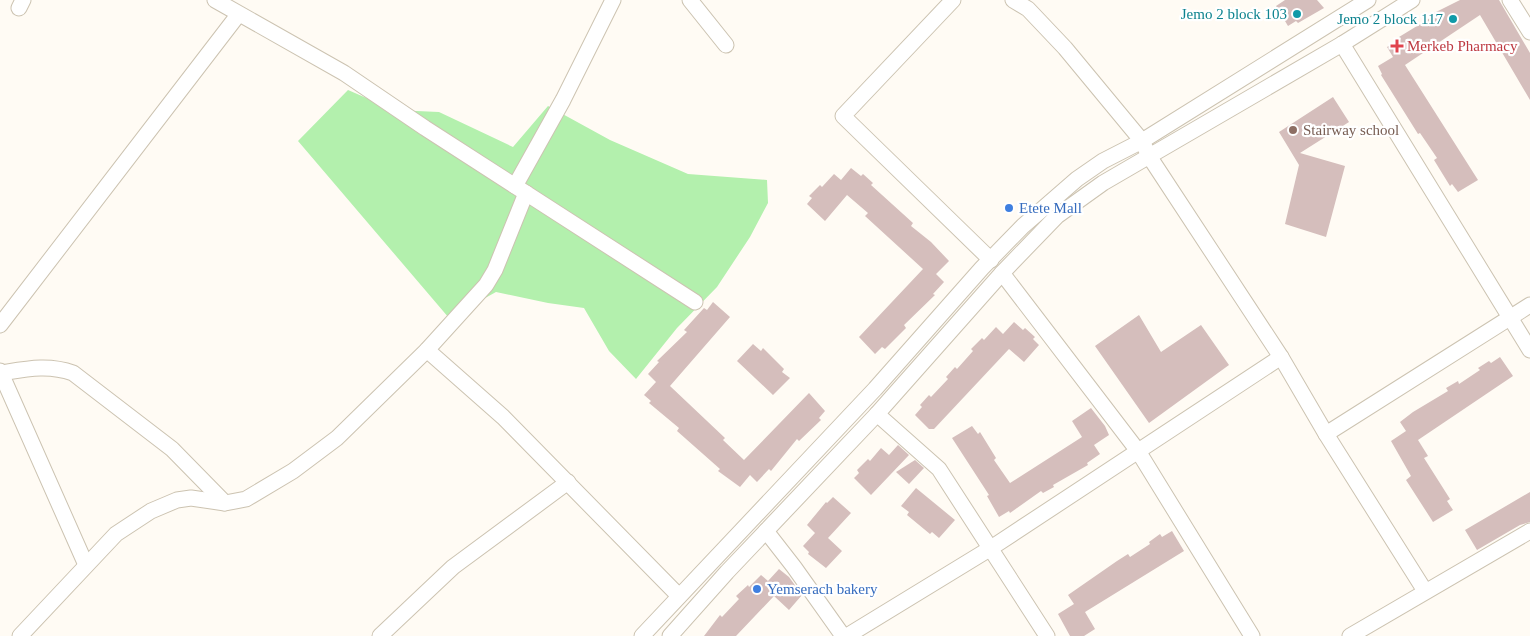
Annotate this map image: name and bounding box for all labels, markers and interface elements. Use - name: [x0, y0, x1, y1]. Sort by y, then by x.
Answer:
- place label: Jemo 2 block 103: [1181, 6, 1287, 22]
- marker: Jemo 2 block 103: [1291, 8, 1303, 20]
- place label: Jemo 2 block 117: [1337, 11, 1443, 27]
- marker: Jemo 2 block 117: [1447, 13, 1459, 25]
- place label: Merkeb Pharmacy: [1407, 38, 1518, 54]
- marker: Merkeb Pharmacy: [1391, 40, 1403, 52]
- place label: Stairway school: [1303, 122, 1399, 138]
- marker: Stairway school: [1287, 124, 1299, 136]
- place label: Etete Mall: [1019, 200, 1082, 216]
- marker: Etete Mall: [1003, 202, 1015, 214]
- place label: Yemserach bakery: [767, 581, 878, 597]
- marker: Yemserach bakery: [751, 583, 763, 595]

